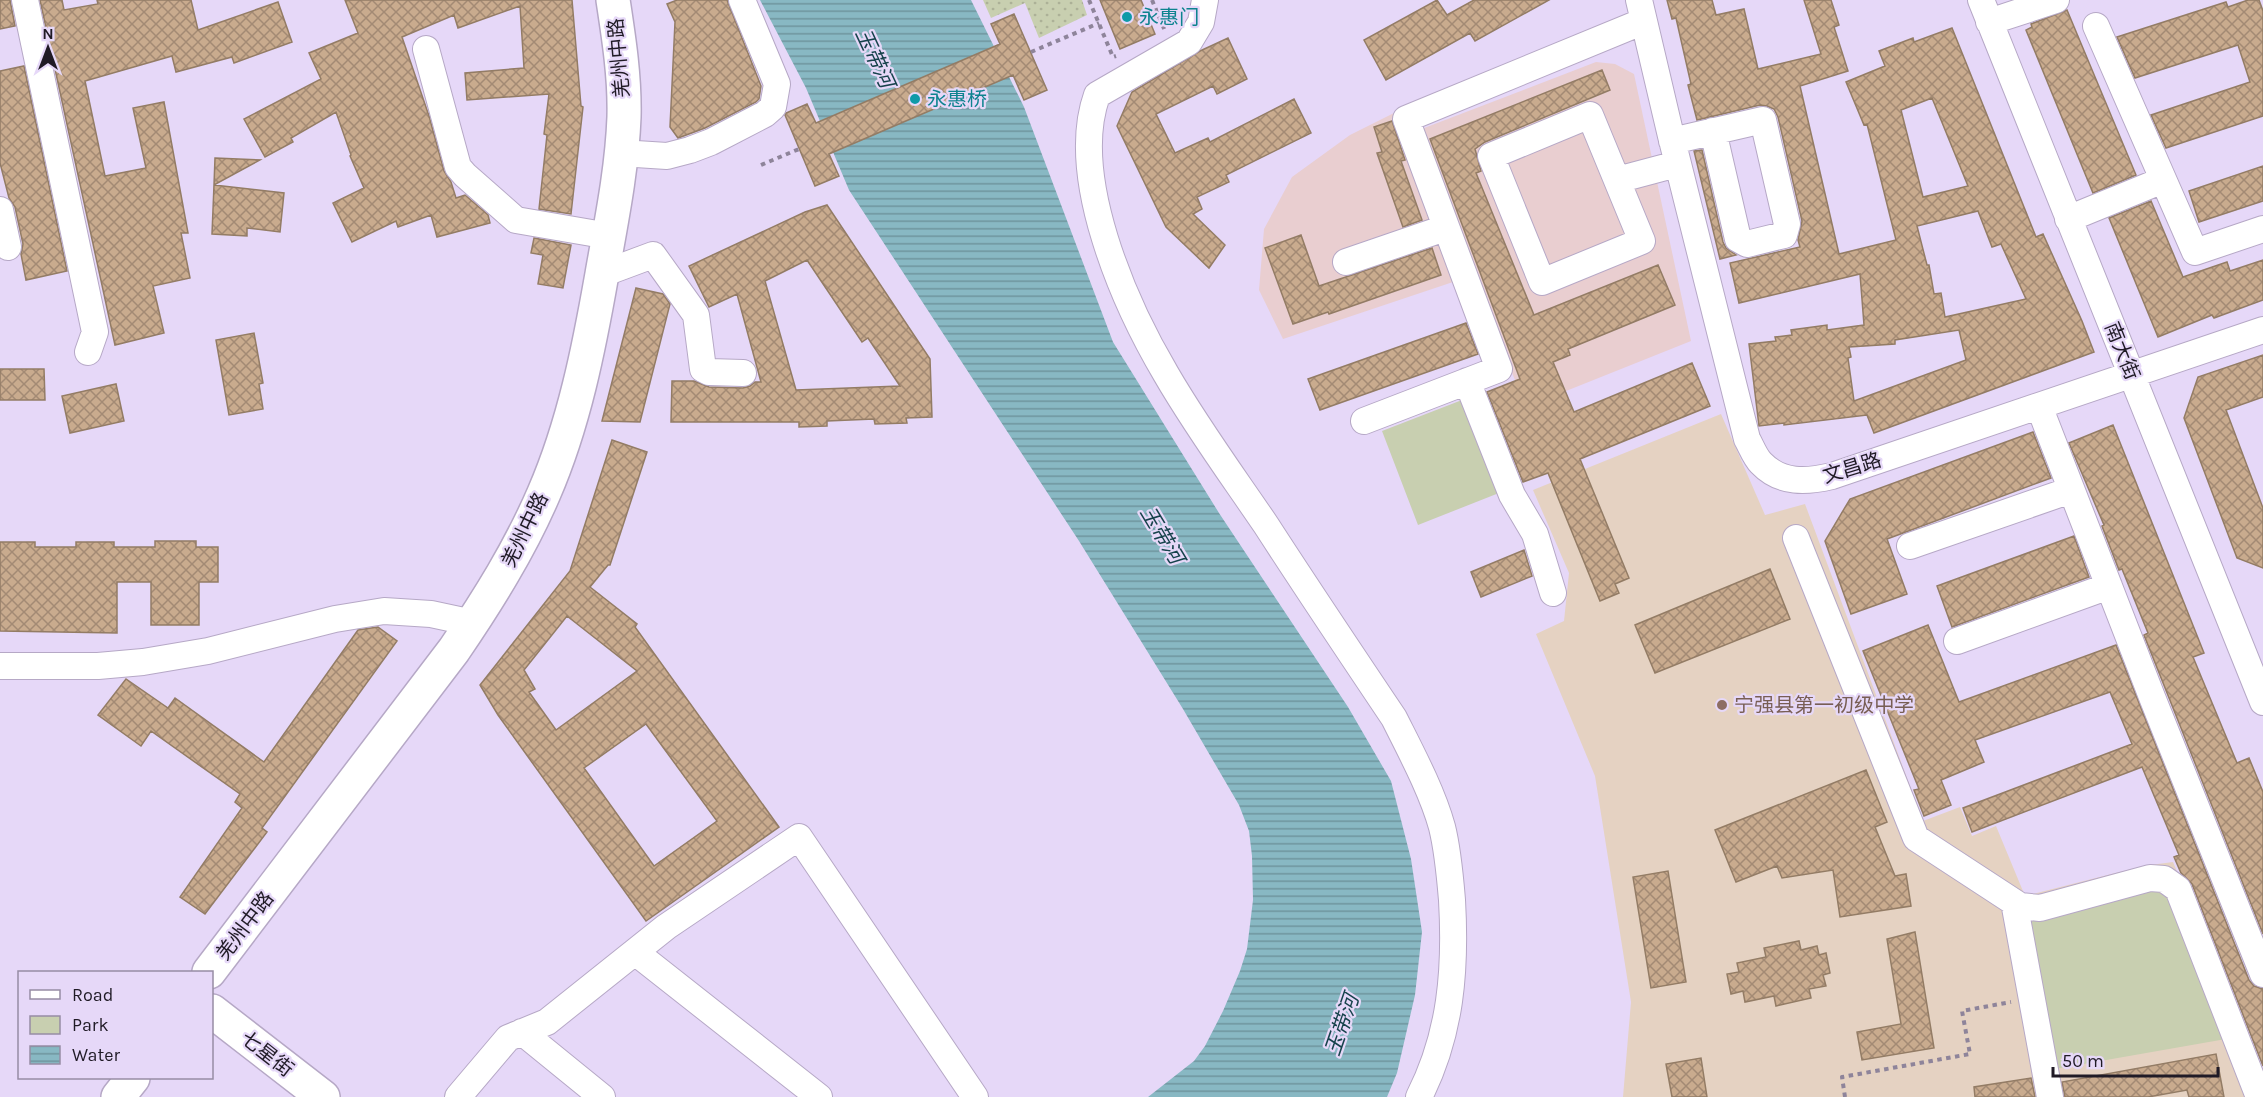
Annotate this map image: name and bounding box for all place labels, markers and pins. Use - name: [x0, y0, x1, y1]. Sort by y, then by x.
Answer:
- place label: 永惠门: [1139, 6, 1199, 29]
- marker: 永惠门: [1120, 10, 1134, 24]
- place label: 永惠桥: [927, 88, 987, 111]
- marker: 永惠桥: [908, 92, 922, 106]
- place label: 宁强县第一初级中学: [1734, 694, 1914, 717]
- marker: 宁强县第一初级中学: [1715, 698, 1729, 712]

